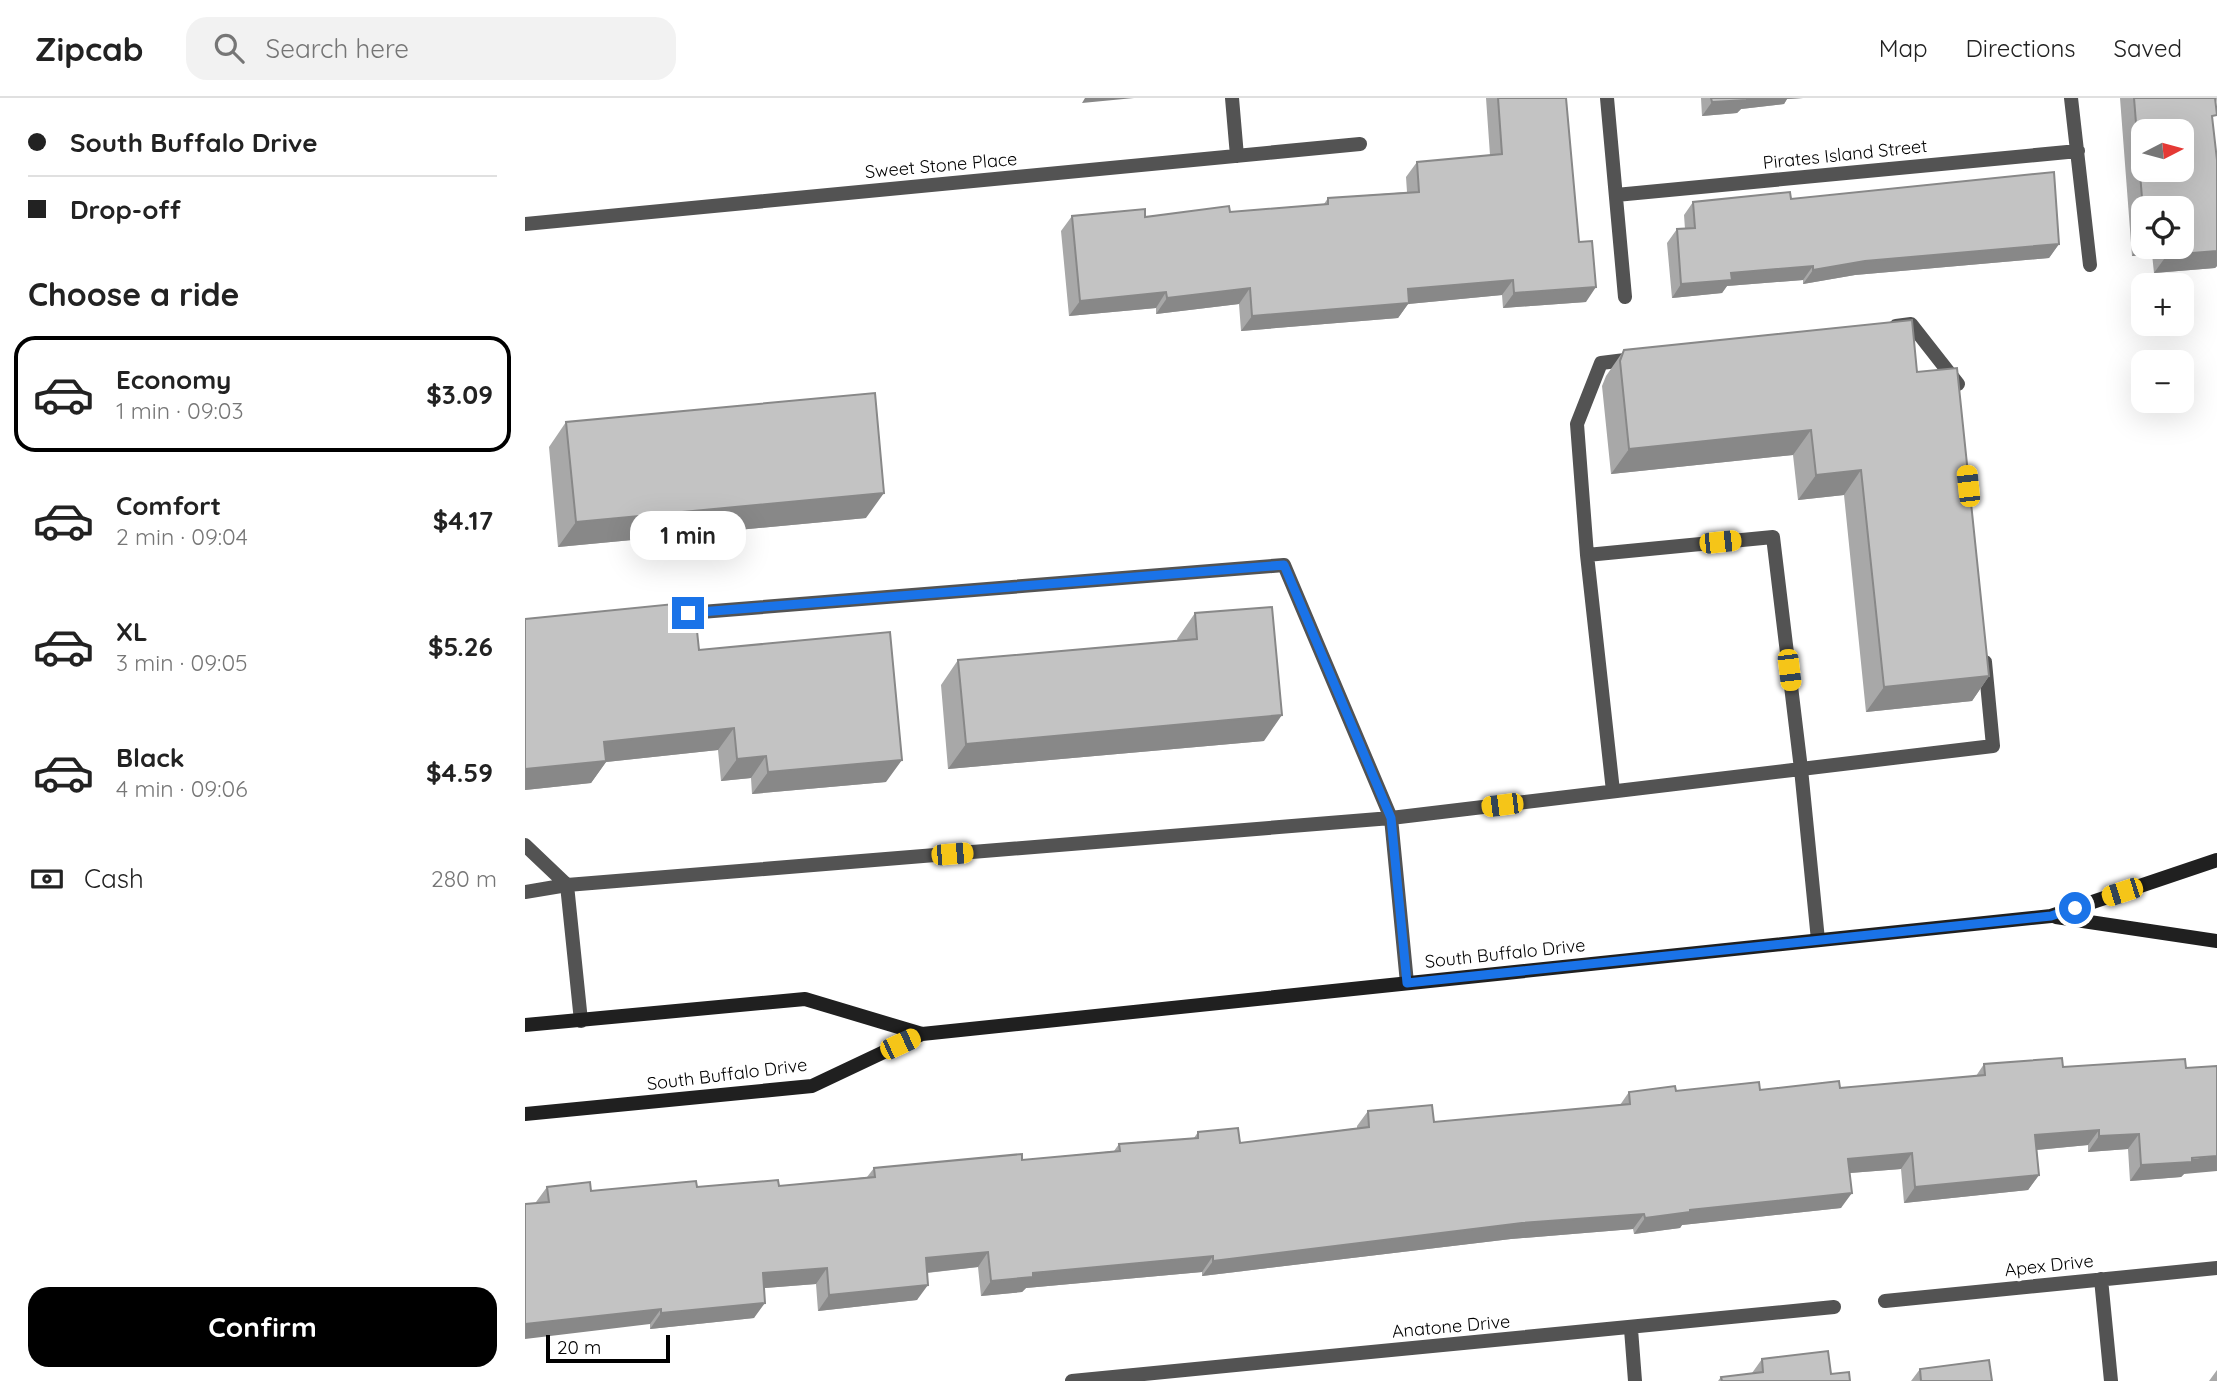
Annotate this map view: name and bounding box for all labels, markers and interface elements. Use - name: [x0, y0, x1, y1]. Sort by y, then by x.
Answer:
- search box: [186, 17, 676, 80]
- text: Zipcab: [35, 28, 144, 69]
- icon: search: [210, 29, 248, 67]
- text: Search here: [266, 32, 409, 65]
- text: Map: [1879, 33, 1928, 63]
- text: Directions: [1966, 33, 2076, 63]
- text: Saved: [2114, 33, 2182, 63]
- north arrow: [2131, 119, 2195, 182]
- map controls: [2131, 119, 2194, 413]
- text: South Buffalo Drive: [70, 126, 318, 159]
- street label: Pirates Island Street: [1762, 134, 1928, 174]
- street label: Sweet Stone Place: [864, 147, 1018, 183]
- text: Drop-off: [70, 193, 181, 226]
- button: locate: [2131, 196, 2194, 259]
- button: +: [2131, 273, 2194, 336]
- text: Choose a ride: [28, 274, 240, 314]
- button: −: [2131, 350, 2194, 413]
- icon: car: [32, 363, 95, 426]
- text: Economy: [116, 363, 231, 396]
- text: $3.09: [426, 378, 493, 411]
- text: 1 min · 09:03: [116, 396, 244, 425]
- car: [1956, 464, 1981, 508]
- icon: car: [32, 489, 95, 552]
- text: Comfort: [116, 489, 221, 522]
- text: $4.17: [433, 504, 493, 537]
- callout: 1 min: [630, 512, 746, 560]
- text: 1 min: [660, 521, 716, 550]
- text: 2 min · 09:04: [116, 522, 248, 551]
- car: [1699, 529, 1742, 555]
- route end: [672, 597, 704, 629]
- icon: car: [32, 615, 95, 678]
- text: XL: [116, 615, 148, 648]
- text: $5.26: [428, 630, 493, 663]
- text: 3 min · 09:05: [116, 648, 248, 677]
- car: [1777, 648, 1802, 692]
- icon: car: [32, 741, 95, 804]
- text: Black: [116, 741, 185, 774]
- text: $4.59: [426, 756, 493, 789]
- text: 4 min · 09:06: [116, 774, 248, 803]
- car: [1480, 792, 1525, 818]
- car: [931, 842, 974, 866]
- icon: cash: [28, 860, 66, 898]
- text: Cash: [84, 862, 144, 895]
- text: 280 m: [431, 864, 497, 893]
- car: [2099, 876, 2146, 908]
- route start: [2059, 892, 2091, 924]
- street label: South Buffalo Drive: [1424, 933, 1586, 973]
- car: [877, 1026, 924, 1062]
- street label: South Buffalo Drive: [646, 1053, 808, 1095]
- street label: Apex Drive: [2003, 1249, 2095, 1281]
- button: Confirm: [28, 1287, 497, 1367]
- street label: Anatone Drive: [1391, 1309, 1511, 1343]
- scale bar: [546, 1332, 670, 1364]
- text: 20 m: [557, 1335, 601, 1359]

